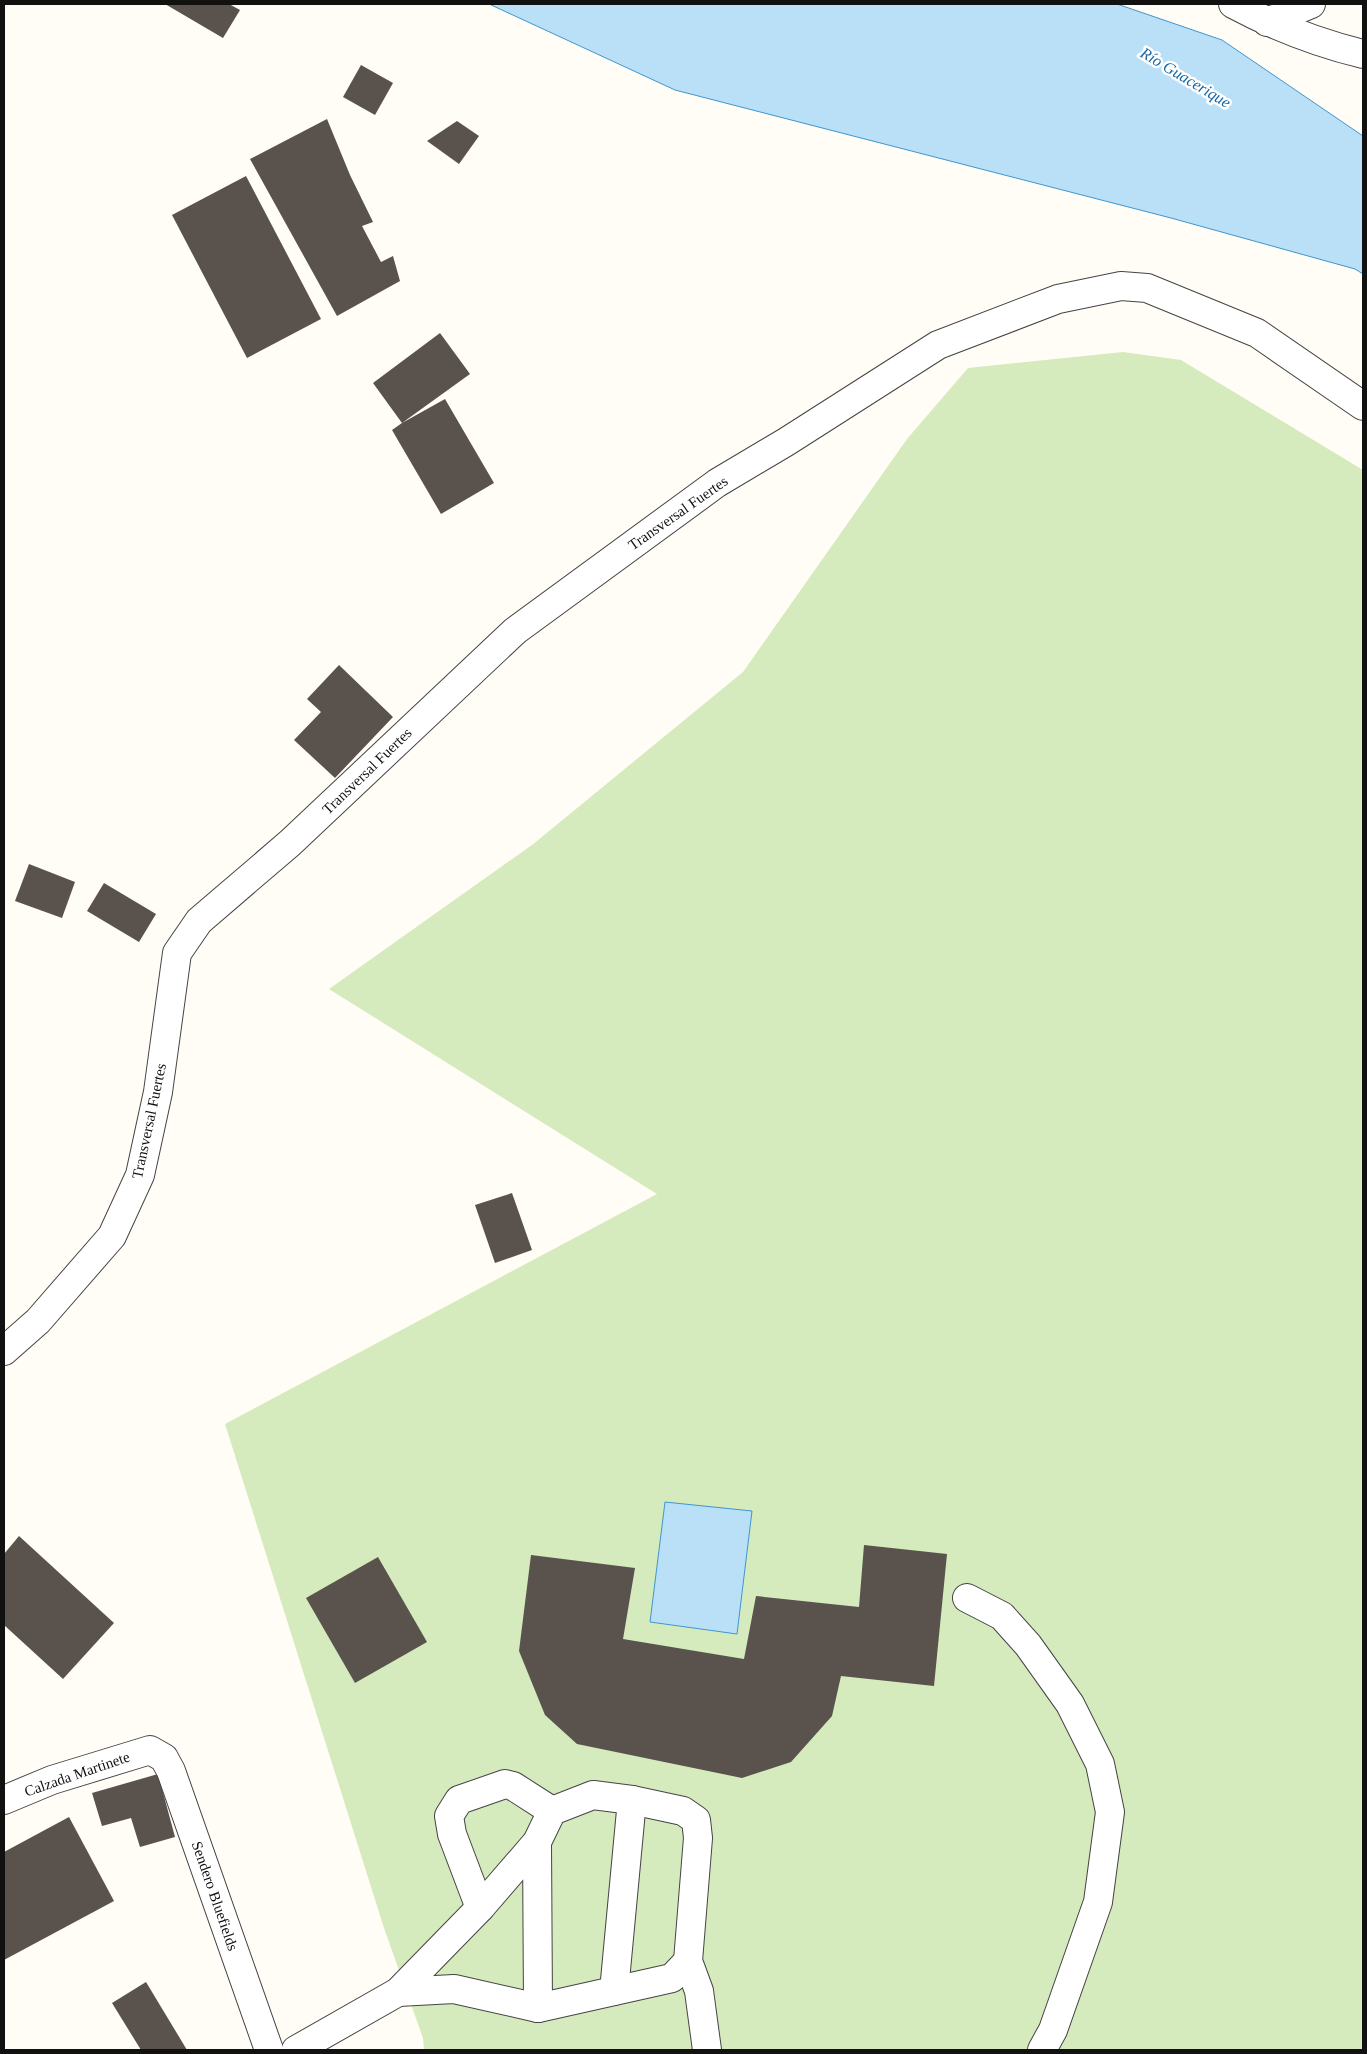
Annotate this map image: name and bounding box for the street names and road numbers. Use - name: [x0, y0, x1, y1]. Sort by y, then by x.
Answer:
- street label: Transversal Fuertes: [625, 473, 731, 553]
- street label: Transversal Fuertes: [319, 724, 415, 818]
- street label: Transversal Fuertes: [129, 1062, 169, 1180]
- street label: Calzada Martinete: [22, 1748, 132, 1800]
- street label: Sendero Bluefields: [189, 1839, 241, 1953]

